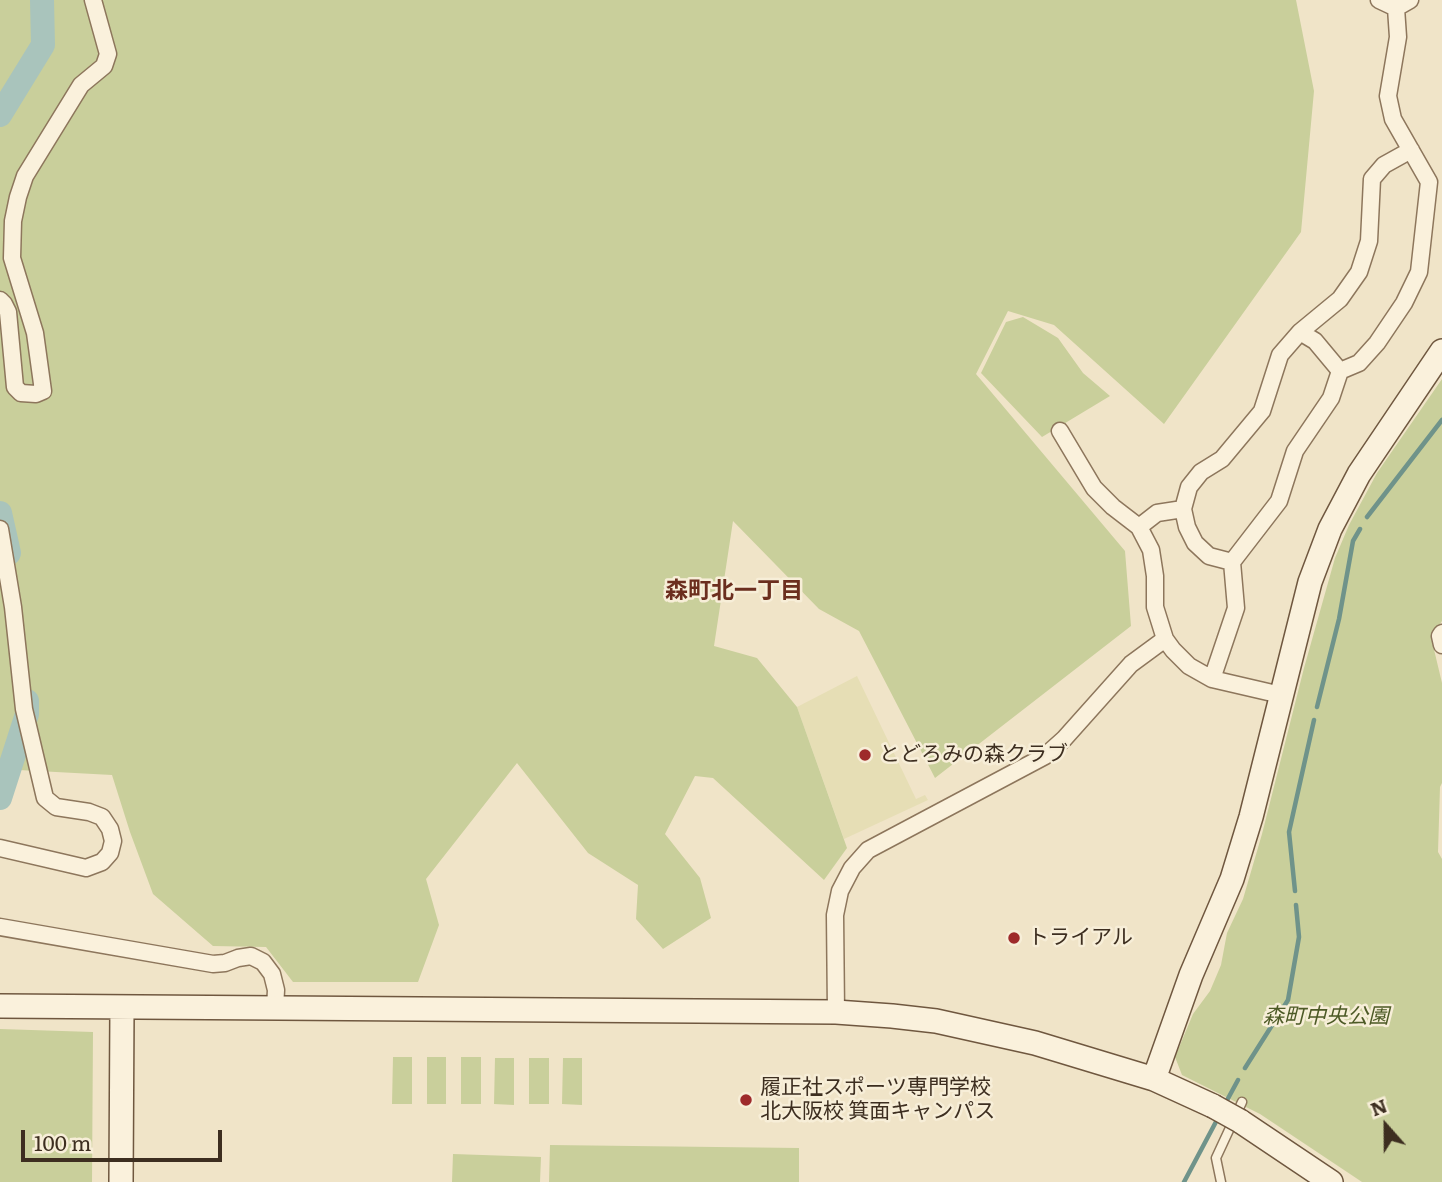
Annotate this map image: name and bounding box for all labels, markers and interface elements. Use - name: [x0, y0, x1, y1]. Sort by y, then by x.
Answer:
- district label: 森町北一丁目: [665, 577, 803, 605]
- place label: とどろみの森クラブ: [879, 742, 1068, 768]
- marker: とどろみの森クラブ: [857, 747, 873, 763]
- place label: トライアル: [1028, 925, 1133, 951]
- marker: トライアル: [1006, 930, 1022, 946]
- park label: 森町中央公園: [1263, 1004, 1389, 1030]
- place label: 履正社スポーツ専門学校 北大阪校 箕面キャンパス: [760, 1075, 995, 1125]
- text: N: [1366, 1090, 1391, 1122]
- north arrow: [1351, 1091, 1421, 1161]
- marker: 履正社スポーツ専門学校 北大阪校 箕面キャンパス: [738, 1092, 754, 1108]
- scale bar: [24, 1116, 226, 1160]
- text: 100 m: [34, 1126, 91, 1157]

